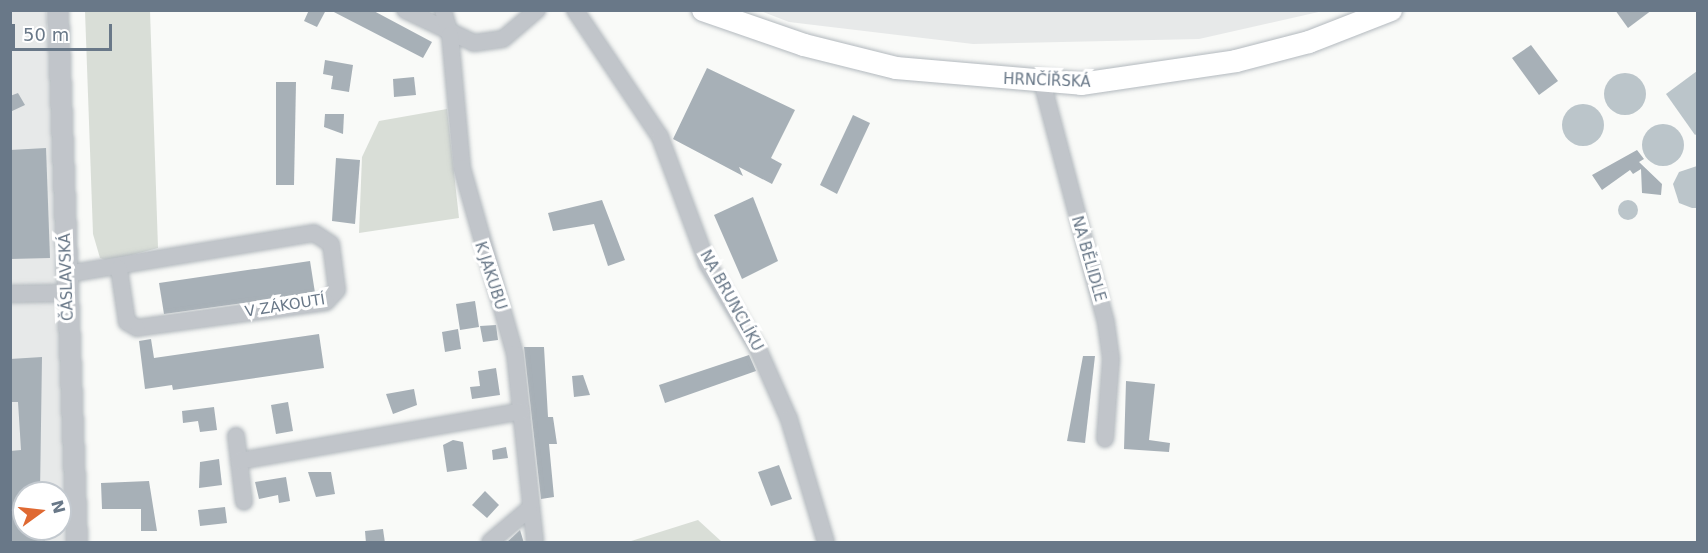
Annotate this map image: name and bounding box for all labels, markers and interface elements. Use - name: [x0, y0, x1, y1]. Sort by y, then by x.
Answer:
- scale bar: [15, 12, 116, 50]
- text: 50 m: [23, 24, 69, 45]
- street label: HRNČÍŘSKÁ: [1003, 70, 1091, 92]
- street label: NA BĚLIDLE: [1067, 214, 1109, 304]
- street label: ČÁSLAVSKÁ: [56, 233, 78, 321]
- street label: K JAKUBU: [471, 240, 509, 312]
- street label: NA BRUNCLÍKU: [696, 247, 766, 355]
- street label: V ZÁKOUTÍ: [244, 291, 326, 321]
- north arrow: [12, 481, 72, 541]
- text: N: [47, 498, 69, 516]

